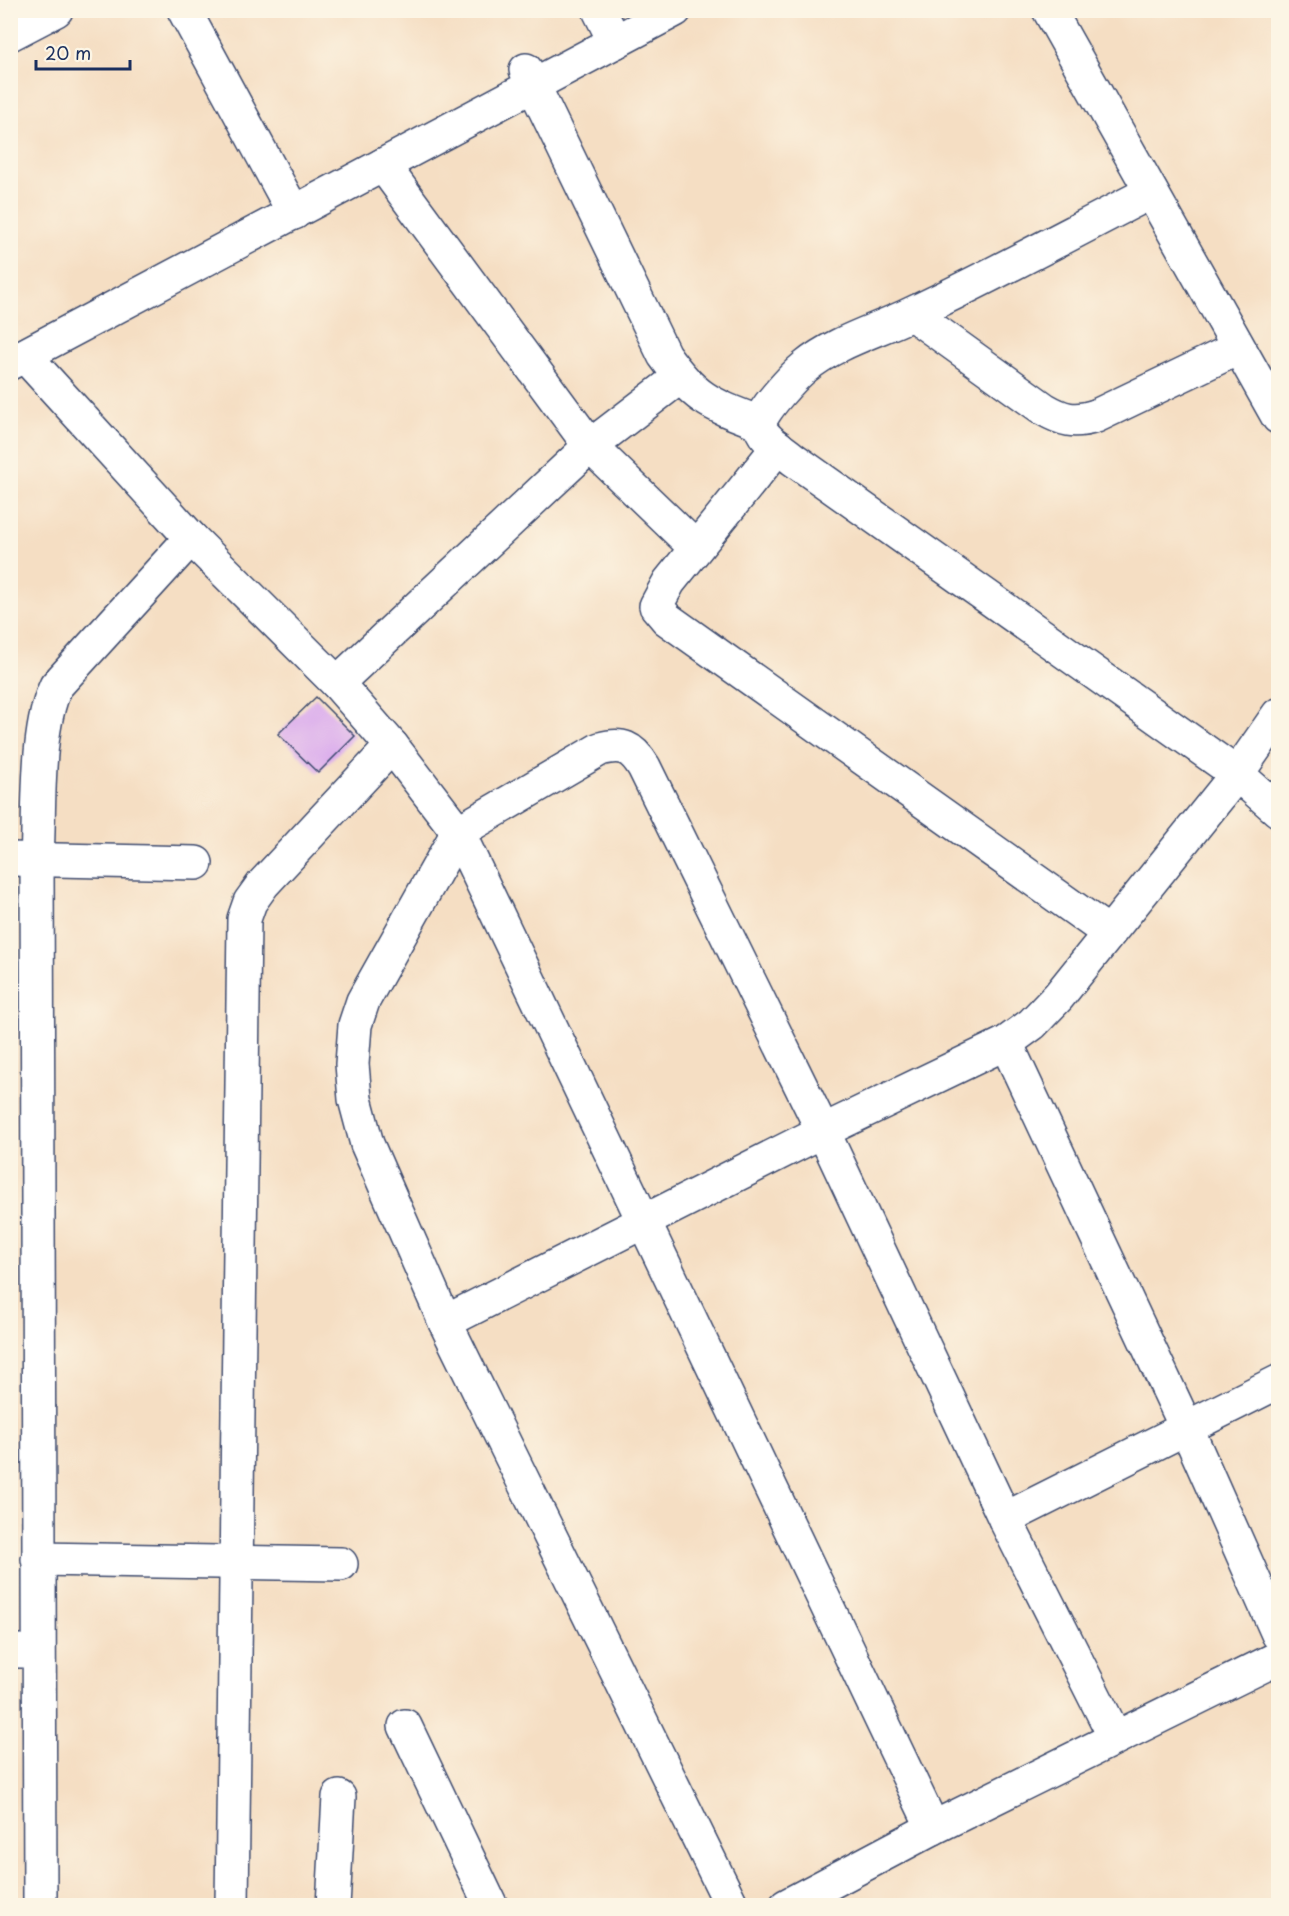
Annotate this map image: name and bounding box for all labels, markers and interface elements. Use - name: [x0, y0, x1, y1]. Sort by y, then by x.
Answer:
- scale bar: [36, 33, 130, 71]
- text: 20 m: [45, 39, 91, 66]

